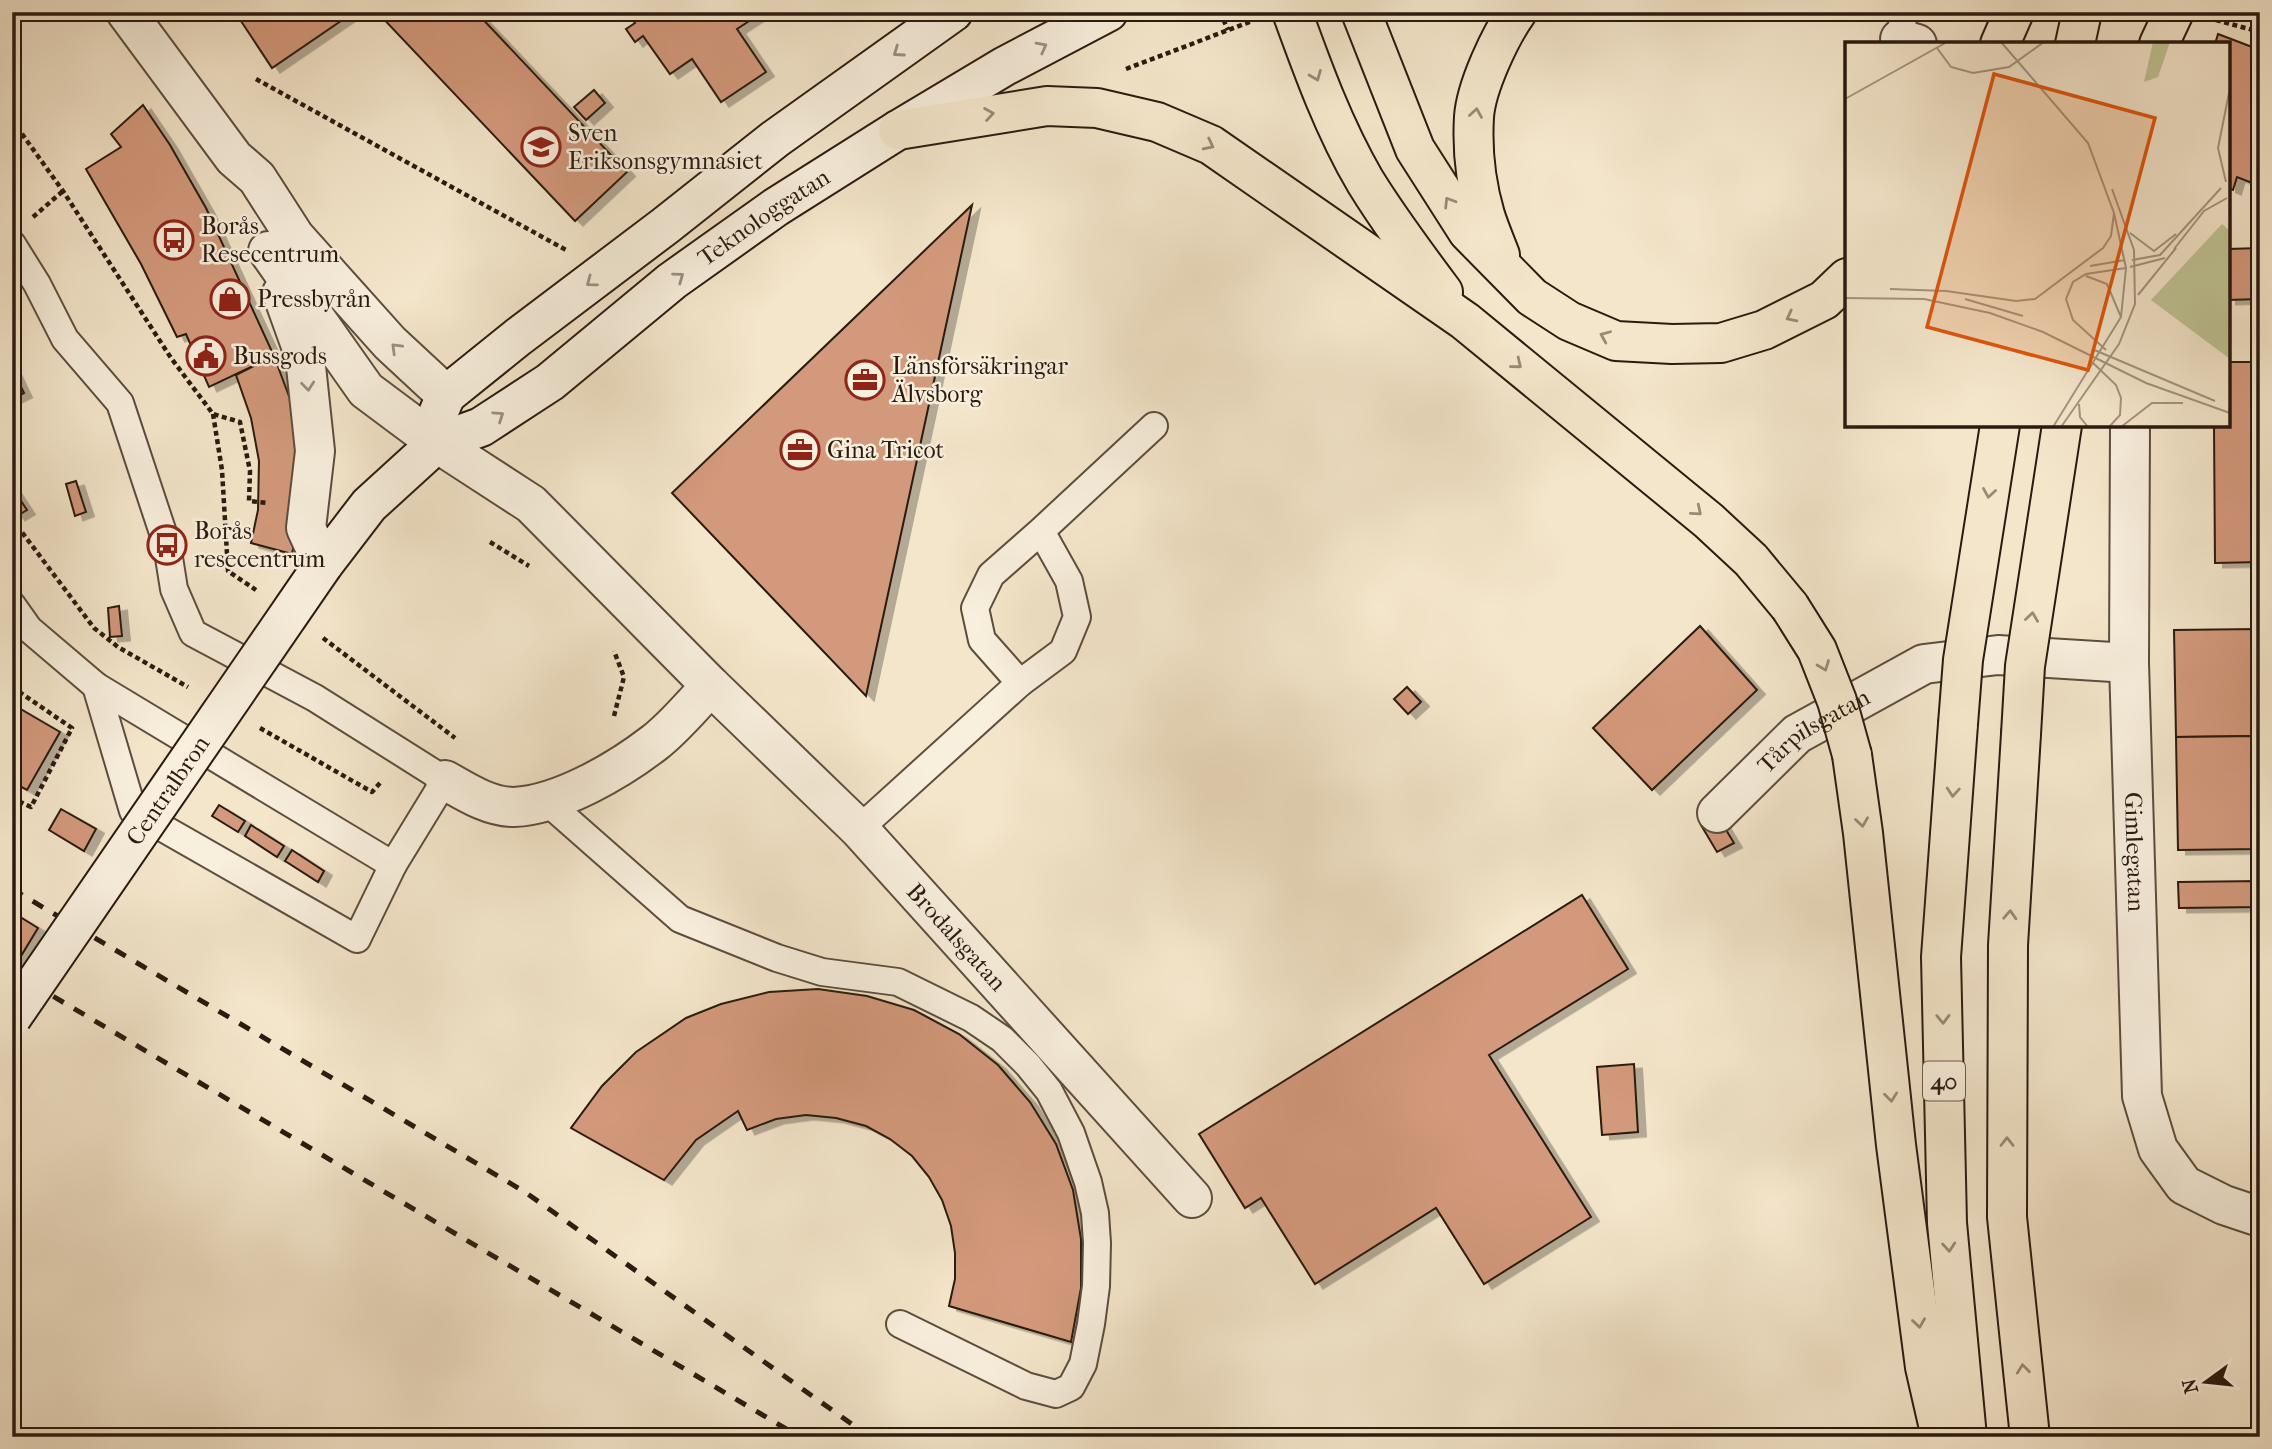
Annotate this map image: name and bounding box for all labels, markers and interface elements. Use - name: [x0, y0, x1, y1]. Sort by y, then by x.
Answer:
- one-way arrow: [1035, 42, 1047, 55]
- inset map: [1845, 42, 2230, 427]
- one-way arrow: [893, 44, 905, 56]
- one-way arrow: [1308, 69, 1322, 82]
- one-way arrow: [983, 107, 995, 122]
- one-way arrow: [1468, 107, 1483, 119]
- place label: Sven Eriksonsgymnasiet: [568, 119, 763, 175]
- school or university icon: Sven Eriksonsgymnasiet: [520, 126, 562, 168]
- one-way arrow: [1202, 136, 1215, 150]
- street label: Teknologgatan: [693, 163, 835, 272]
- one-way arrow: [1444, 197, 1457, 210]
- place label: Borås Resecentrum: [201, 212, 339, 268]
- bus stop icon: Borås Resecentrum: [153, 219, 195, 261]
- one-way arrow: [671, 272, 684, 285]
- one-way arrow: [586, 273, 599, 286]
- shop icon: Pressbyrån: [209, 278, 251, 320]
- place label: Pressbyrån: [257, 285, 371, 313]
- one-way arrow: [1786, 308, 1799, 322]
- one-way arrow: [1600, 330, 1612, 344]
- public building icon: Bussgods: [185, 335, 227, 377]
- place label: Bussgods: [233, 342, 327, 370]
- one-way arrow: [392, 344, 405, 357]
- place label: Länsförsäkringar Älvsborg: [891, 352, 1069, 408]
- one-way arrow: [1509, 356, 1522, 368]
- office icon: Länsförsäkringar Älvsborg: [844, 359, 886, 401]
- one-way arrow: [300, 380, 315, 392]
- one-way arrow: [491, 411, 504, 424]
- office icon: Gina Tricot: [779, 429, 821, 471]
- place label: Gina Tricot: [827, 436, 945, 464]
- one-way arrow: [1982, 487, 1997, 498]
- one-way arrow: [1688, 503, 1701, 515]
- place label: Borås resecentrum: [194, 517, 325, 573]
- bus stop icon: Borås resecentrum: [146, 524, 188, 566]
- one-way arrow: [2025, 611, 2040, 623]
- one-way arrow: [1815, 660, 1829, 672]
- street label: Tårpilsgatan: [1752, 683, 1875, 779]
- street label: Centralbron: [120, 730, 215, 851]
- one-way arrow: [1946, 787, 1961, 798]
- street label: Gimlegatan: [2119, 792, 2150, 912]
- one-way arrow: [1854, 817, 1869, 828]
- street label: Brodalsgatan: [901, 877, 1012, 997]
- one-way arrow: [2002, 909, 2017, 920]
- one-way arrow: [1935, 1014, 1950, 1025]
- road number: 40: [1923, 1062, 1965, 1100]
- one-way arrow: [1883, 1092, 1898, 1103]
- one-way arrow: [1999, 1136, 2015, 1147]
- one-way arrow: [1941, 1242, 1956, 1253]
- one-way arrow: [1912, 1317, 1927, 1329]
- north arrow: [2170, 1348, 2240, 1418]
- one-way arrow: [2015, 1363, 2030, 1375]
- text: N: [2178, 1376, 2203, 1396]

